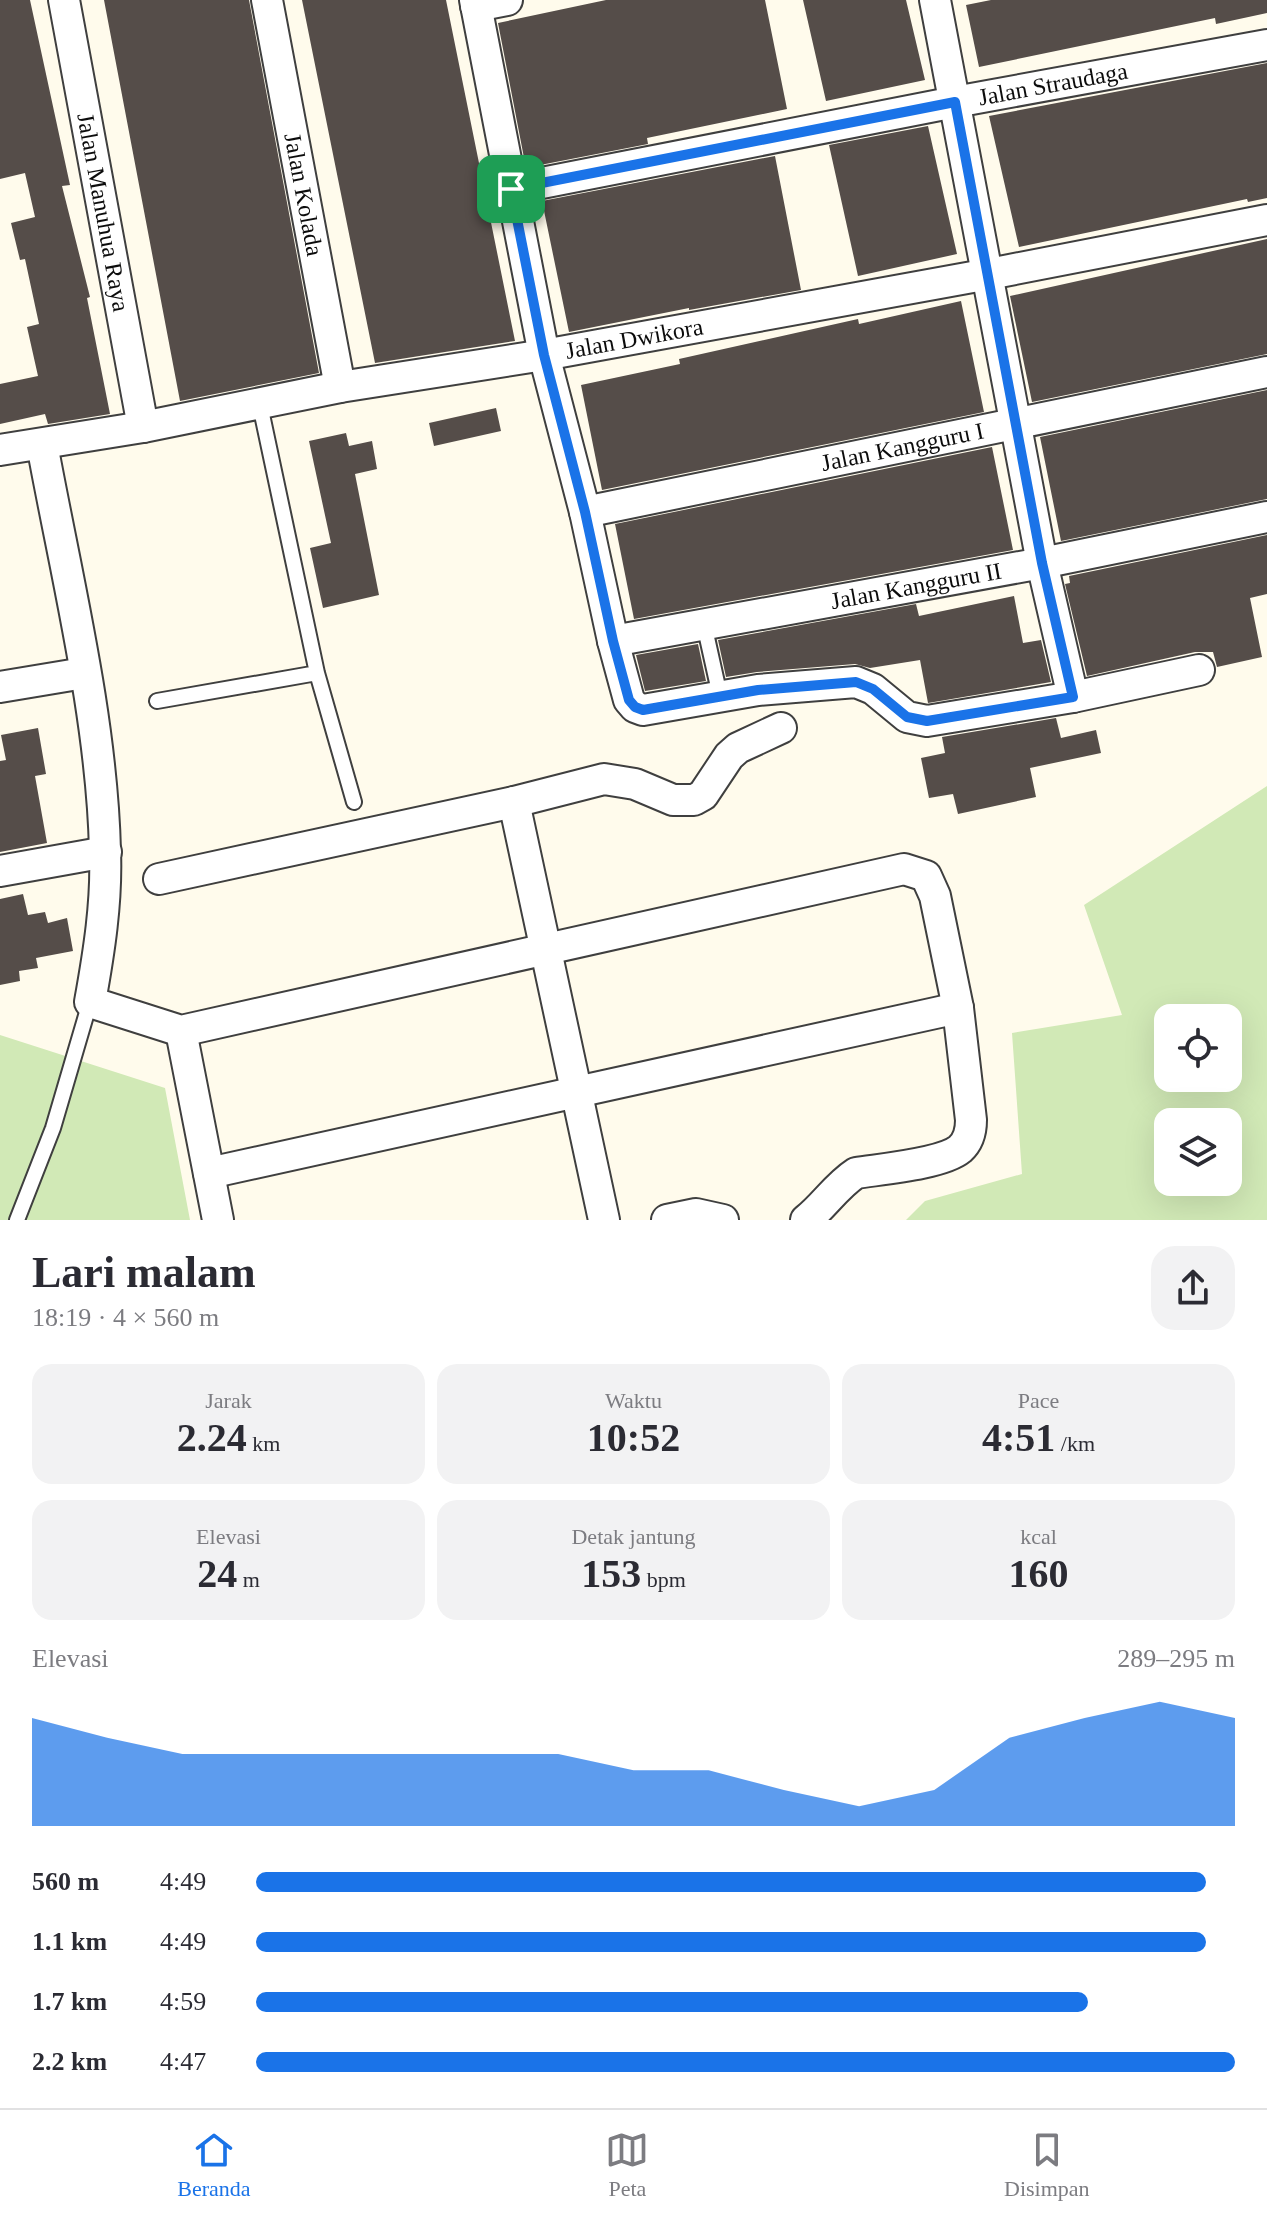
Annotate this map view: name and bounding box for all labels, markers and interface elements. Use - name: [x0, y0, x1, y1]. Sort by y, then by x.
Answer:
- street label: Jalan Straudaga: [976, 58, 1130, 110]
- street label: Jalan Manuhua Raya: [72, 111, 134, 314]
- street label: Jalan Kolada: [279, 131, 328, 259]
- pin: [477, 155, 545, 223]
- icon: arrive: [489, 167, 533, 211]
- street label: Jalan Dwikora: [563, 313, 705, 364]
- street label: Jalan Kangguru I: [819, 417, 986, 476]
- street label: Jalan Kangguru II: [828, 558, 1004, 614]
- map controls: [1154, 1004, 1242, 1196]
- button: locate: [1154, 1004, 1242, 1092]
- button: layers: [1154, 1108, 1242, 1196]
- button: share: [1151, 1246, 1235, 1330]
- text: Lari malam: [32, 1248, 256, 1297]
- text: 18:19 · 4 × 560 m: [32, 1303, 219, 1332]
- text: Jarak: [205, 1388, 252, 1413]
- text: Waktu: [605, 1388, 662, 1413]
- text: Pace: [1018, 1388, 1059, 1413]
- text: 2.24: [177, 1415, 247, 1460]
- text: 10:52: [587, 1415, 680, 1460]
- text: 4:51: [982, 1415, 1055, 1460]
- text: km: [247, 1431, 280, 1456]
- text: /km: [1055, 1431, 1095, 1456]
- text: Elevasi: [196, 1524, 261, 1549]
- text: Detak jantung: [571, 1524, 696, 1549]
- text: kcal: [1020, 1524, 1057, 1549]
- text: 24: [197, 1551, 237, 1596]
- text: 153: [581, 1551, 641, 1596]
- text: 160: [1009, 1551, 1069, 1596]
- text: m: [237, 1567, 260, 1592]
- text: bpm: [641, 1567, 686, 1592]
- text: Elevasi: [32, 1644, 109, 1673]
- text: 289–295 m: [1117, 1644, 1235, 1673]
- text: 560 m: [32, 1867, 99, 1896]
- text: 4:49: [160, 1867, 206, 1896]
- text: 1.1 km: [32, 1927, 107, 1956]
- text: 4:49: [160, 1927, 206, 1956]
- text: 1.7 km: [32, 1987, 107, 2016]
- text: 4:59: [160, 1987, 206, 2016]
- text: 2.2 km: [32, 2047, 107, 2076]
- text: 4:47: [160, 2047, 206, 2076]
- tab: Beranda: [177, 2128, 251, 2202]
- tab: Peta: [605, 2128, 649, 2202]
- tab: Disimpan: [1004, 2128, 1090, 2202]

